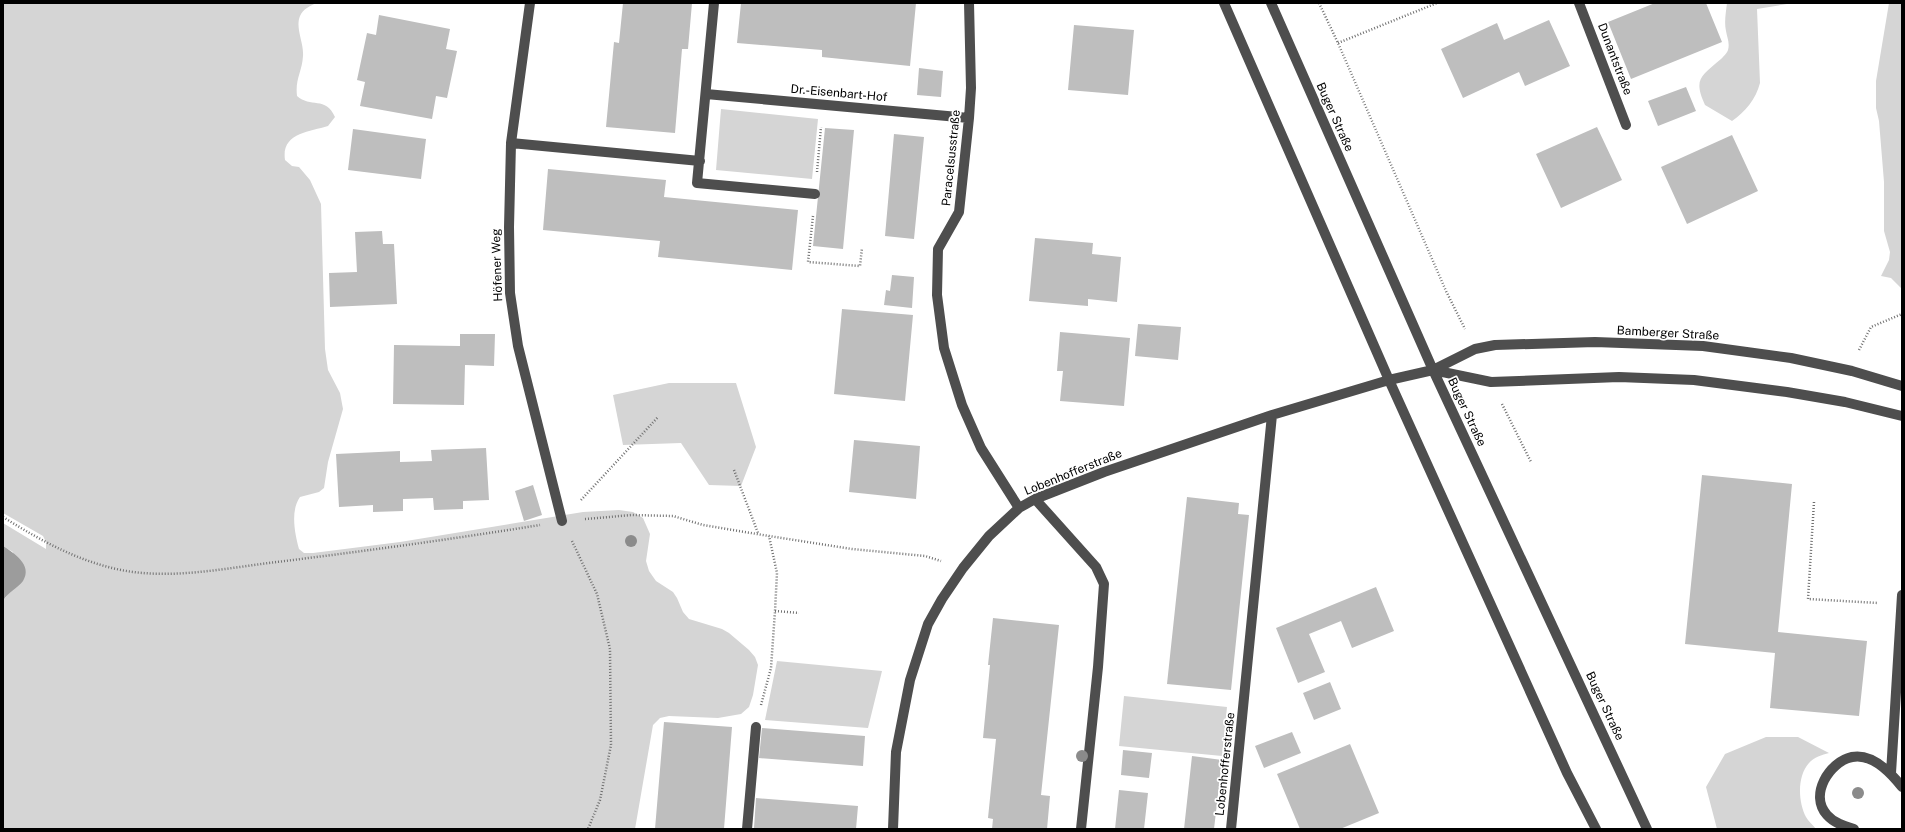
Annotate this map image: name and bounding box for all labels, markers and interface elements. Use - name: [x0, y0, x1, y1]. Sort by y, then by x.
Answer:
- street label: Dunantstraße: [1595, 21, 1635, 97]
- street label: Buger Straße: [1314, 80, 1357, 154]
- street label: Dr.-Eisenbart-Hof: [790, 82, 888, 104]
- street label: Paracelsusstraße: [939, 109, 963, 207]
- street label: Höfener Weg: [489, 228, 505, 302]
- street label: Bamberger Straße: [1616, 323, 1720, 343]
- street label: Buger Straße: [1445, 375, 1489, 449]
- street label: Lobenhofferstraße: [1022, 446, 1124, 498]
- street label: Buger Straße: [1583, 669, 1627, 743]
- street label: Lobenhofferstraße: [1213, 711, 1237, 816]

